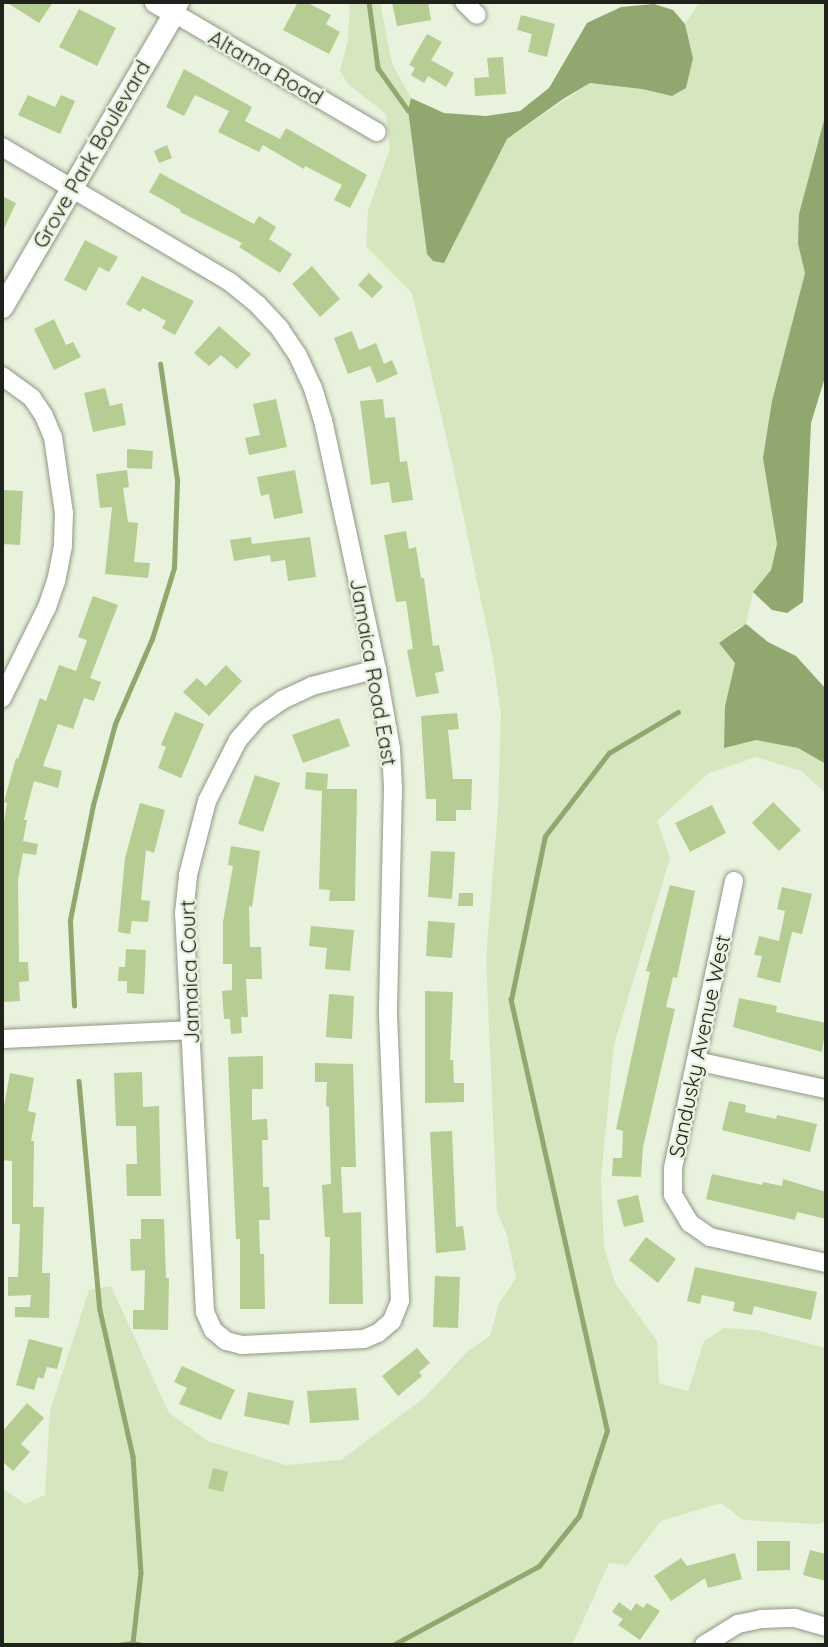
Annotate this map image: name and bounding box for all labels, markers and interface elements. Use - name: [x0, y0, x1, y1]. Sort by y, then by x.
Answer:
- street label: Altama Road: [204, 24, 328, 110]
- street label: Grove Park Boulevard: [27, 56, 155, 252]
- street label: Jamaica Road East: [345, 576, 403, 768]
- street label: Jamaica Court: [174, 900, 204, 1044]
- street label: Sandusky Avenue West: [663, 932, 735, 1160]

